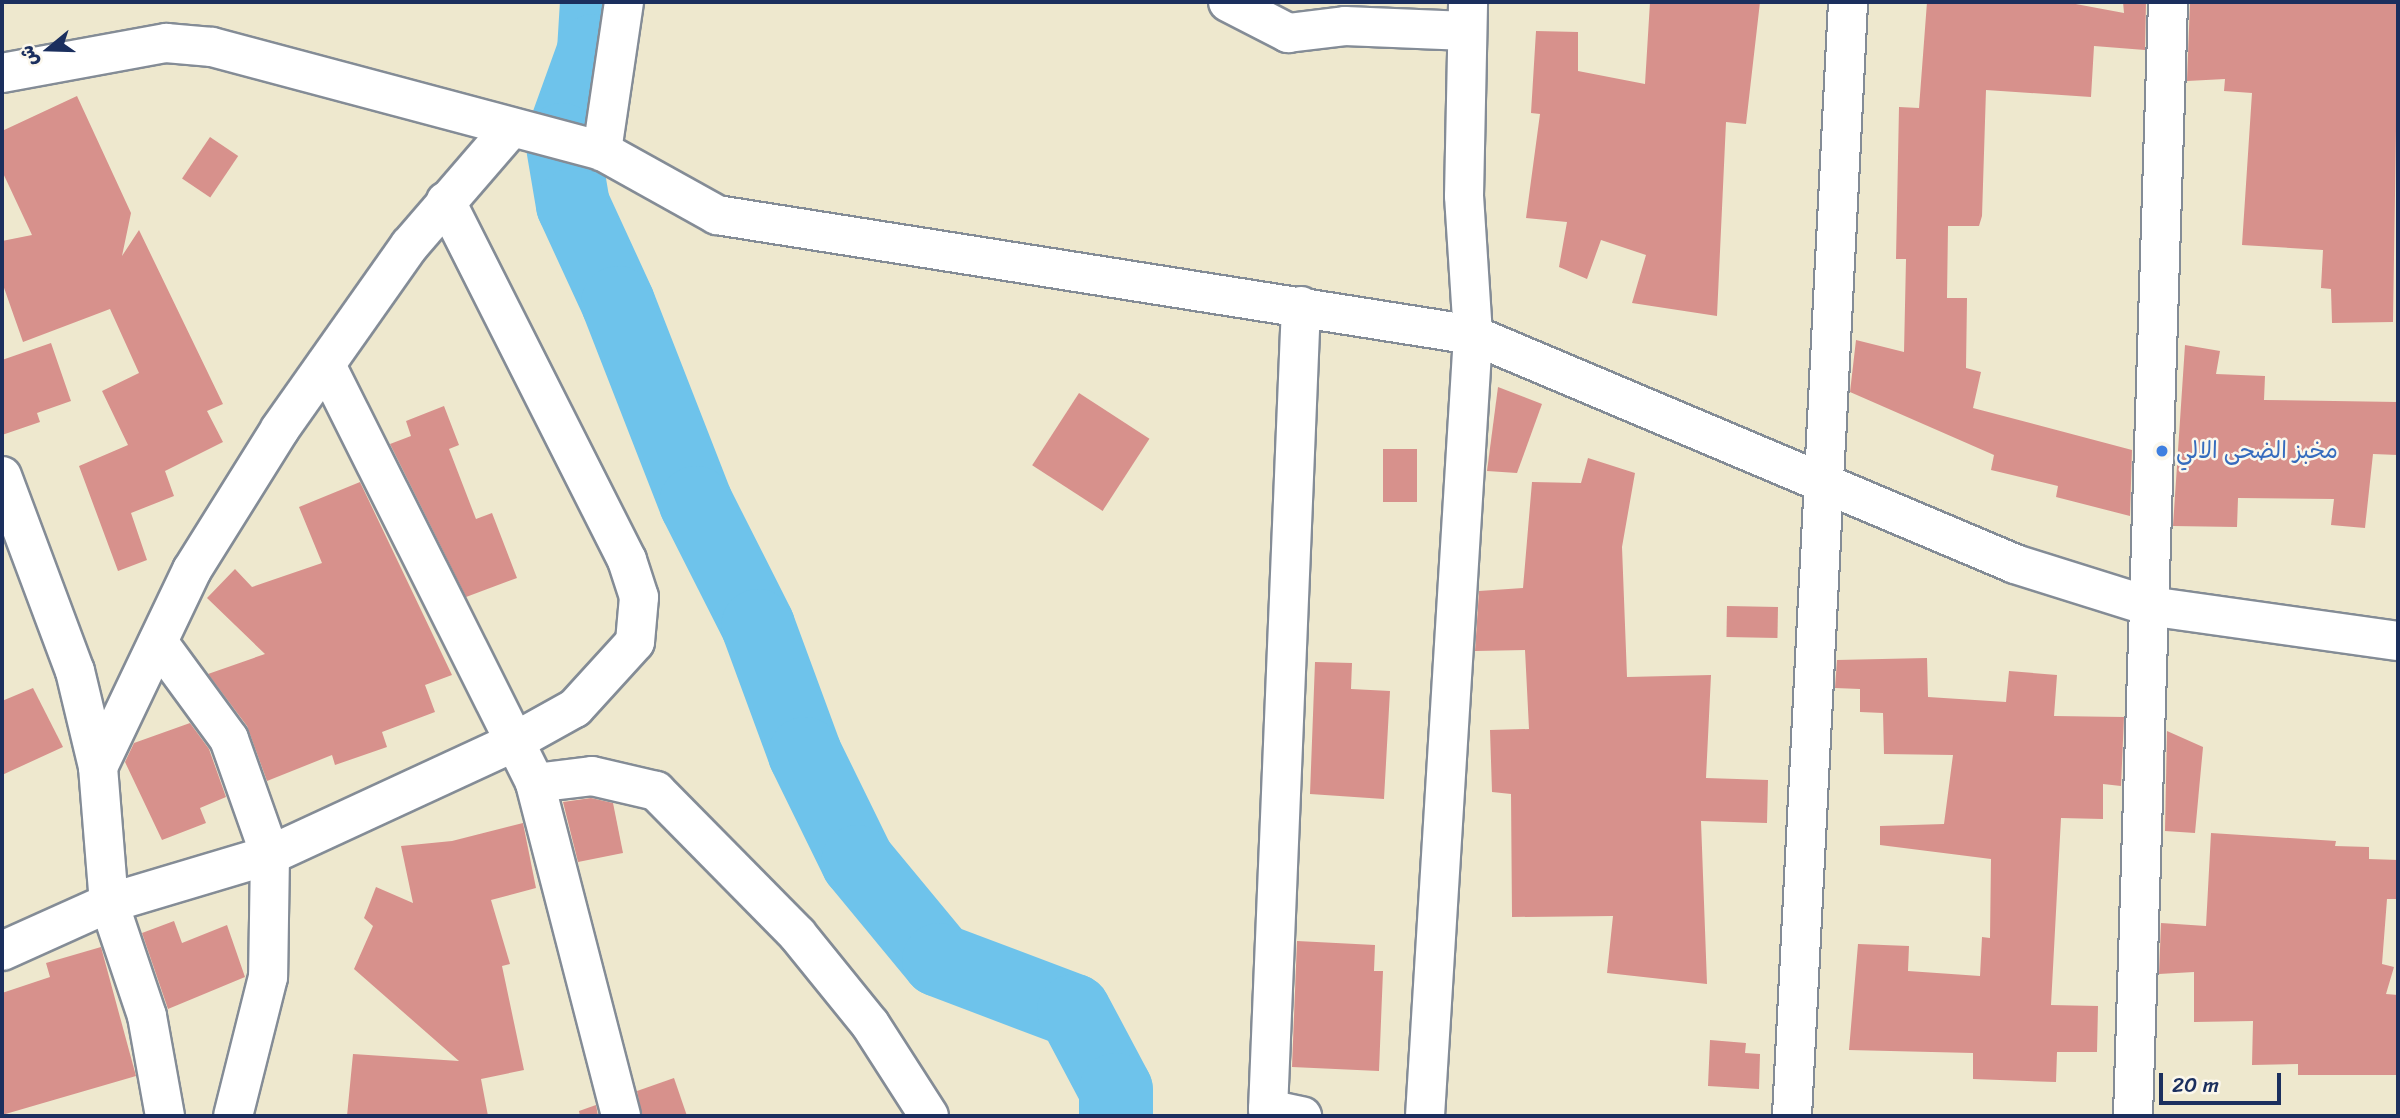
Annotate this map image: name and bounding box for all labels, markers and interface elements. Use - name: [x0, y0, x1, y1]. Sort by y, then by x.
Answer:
- north arrow: [14, 14, 84, 84]
- text: ش: [10, 41, 48, 71]
- place label: مخبز الضحى الالي: [2176, 437, 2338, 465]
- marker: مخبز الضحى الالي: [2154, 443, 2170, 459]
- scale bar: [2162, 1058, 2284, 1102]
- text: 20 m: [2172, 1066, 2219, 1104]

